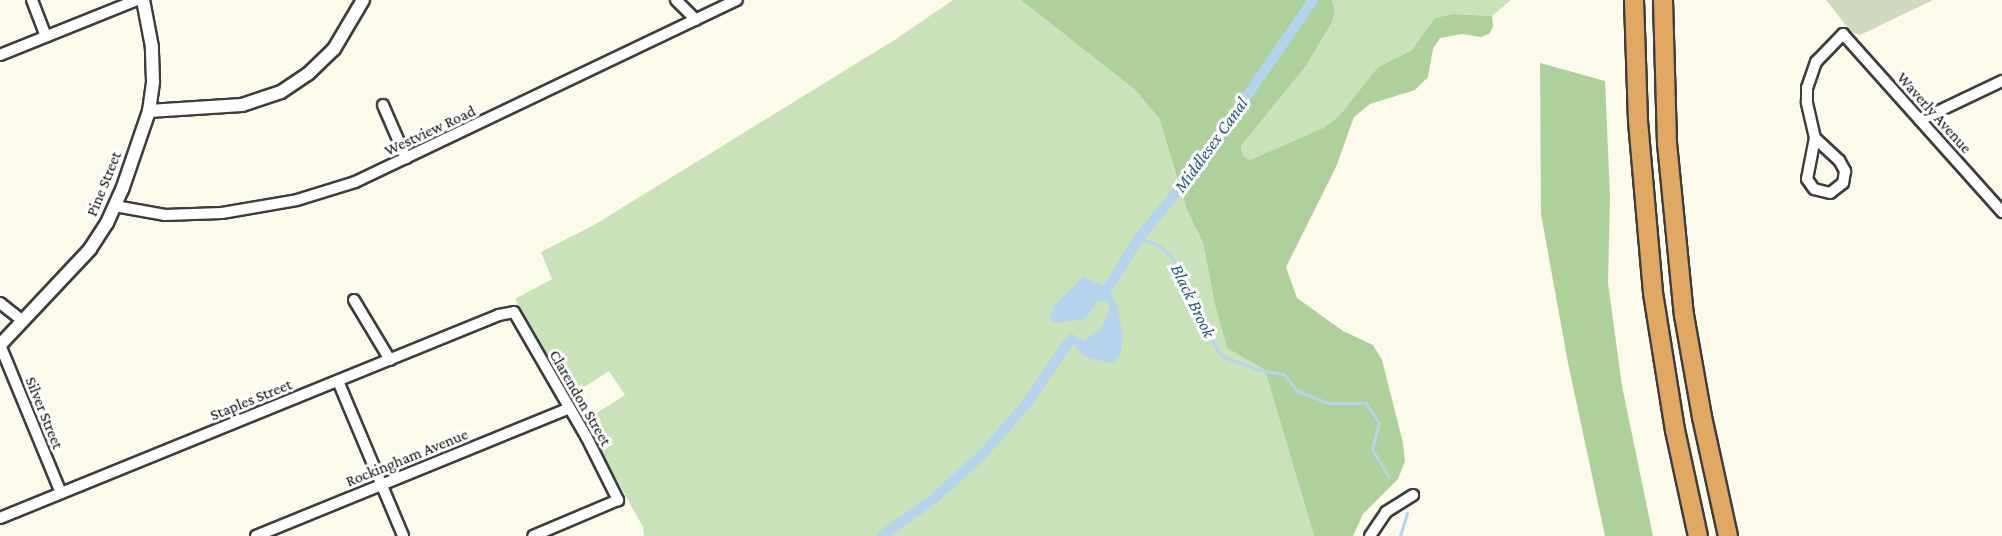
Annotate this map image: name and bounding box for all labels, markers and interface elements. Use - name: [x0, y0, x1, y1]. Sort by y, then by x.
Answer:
- street label: Waverly Avenue: [1892, 68, 1976, 158]
- water label: Middlesex Canal: [1169, 93, 1253, 197]
- street label: Westview Road: [381, 102, 479, 160]
- street label: Pine Street: [82, 149, 126, 219]
- water label: Black Brook: [1166, 261, 1220, 341]
- street label: Clarendon Street: [545, 347, 615, 449]
- street label: Silver Street: [21, 374, 67, 452]
- street label: Staples Street: [207, 375, 295, 425]
- street label: Rockingham Avenue: [343, 425, 471, 491]

